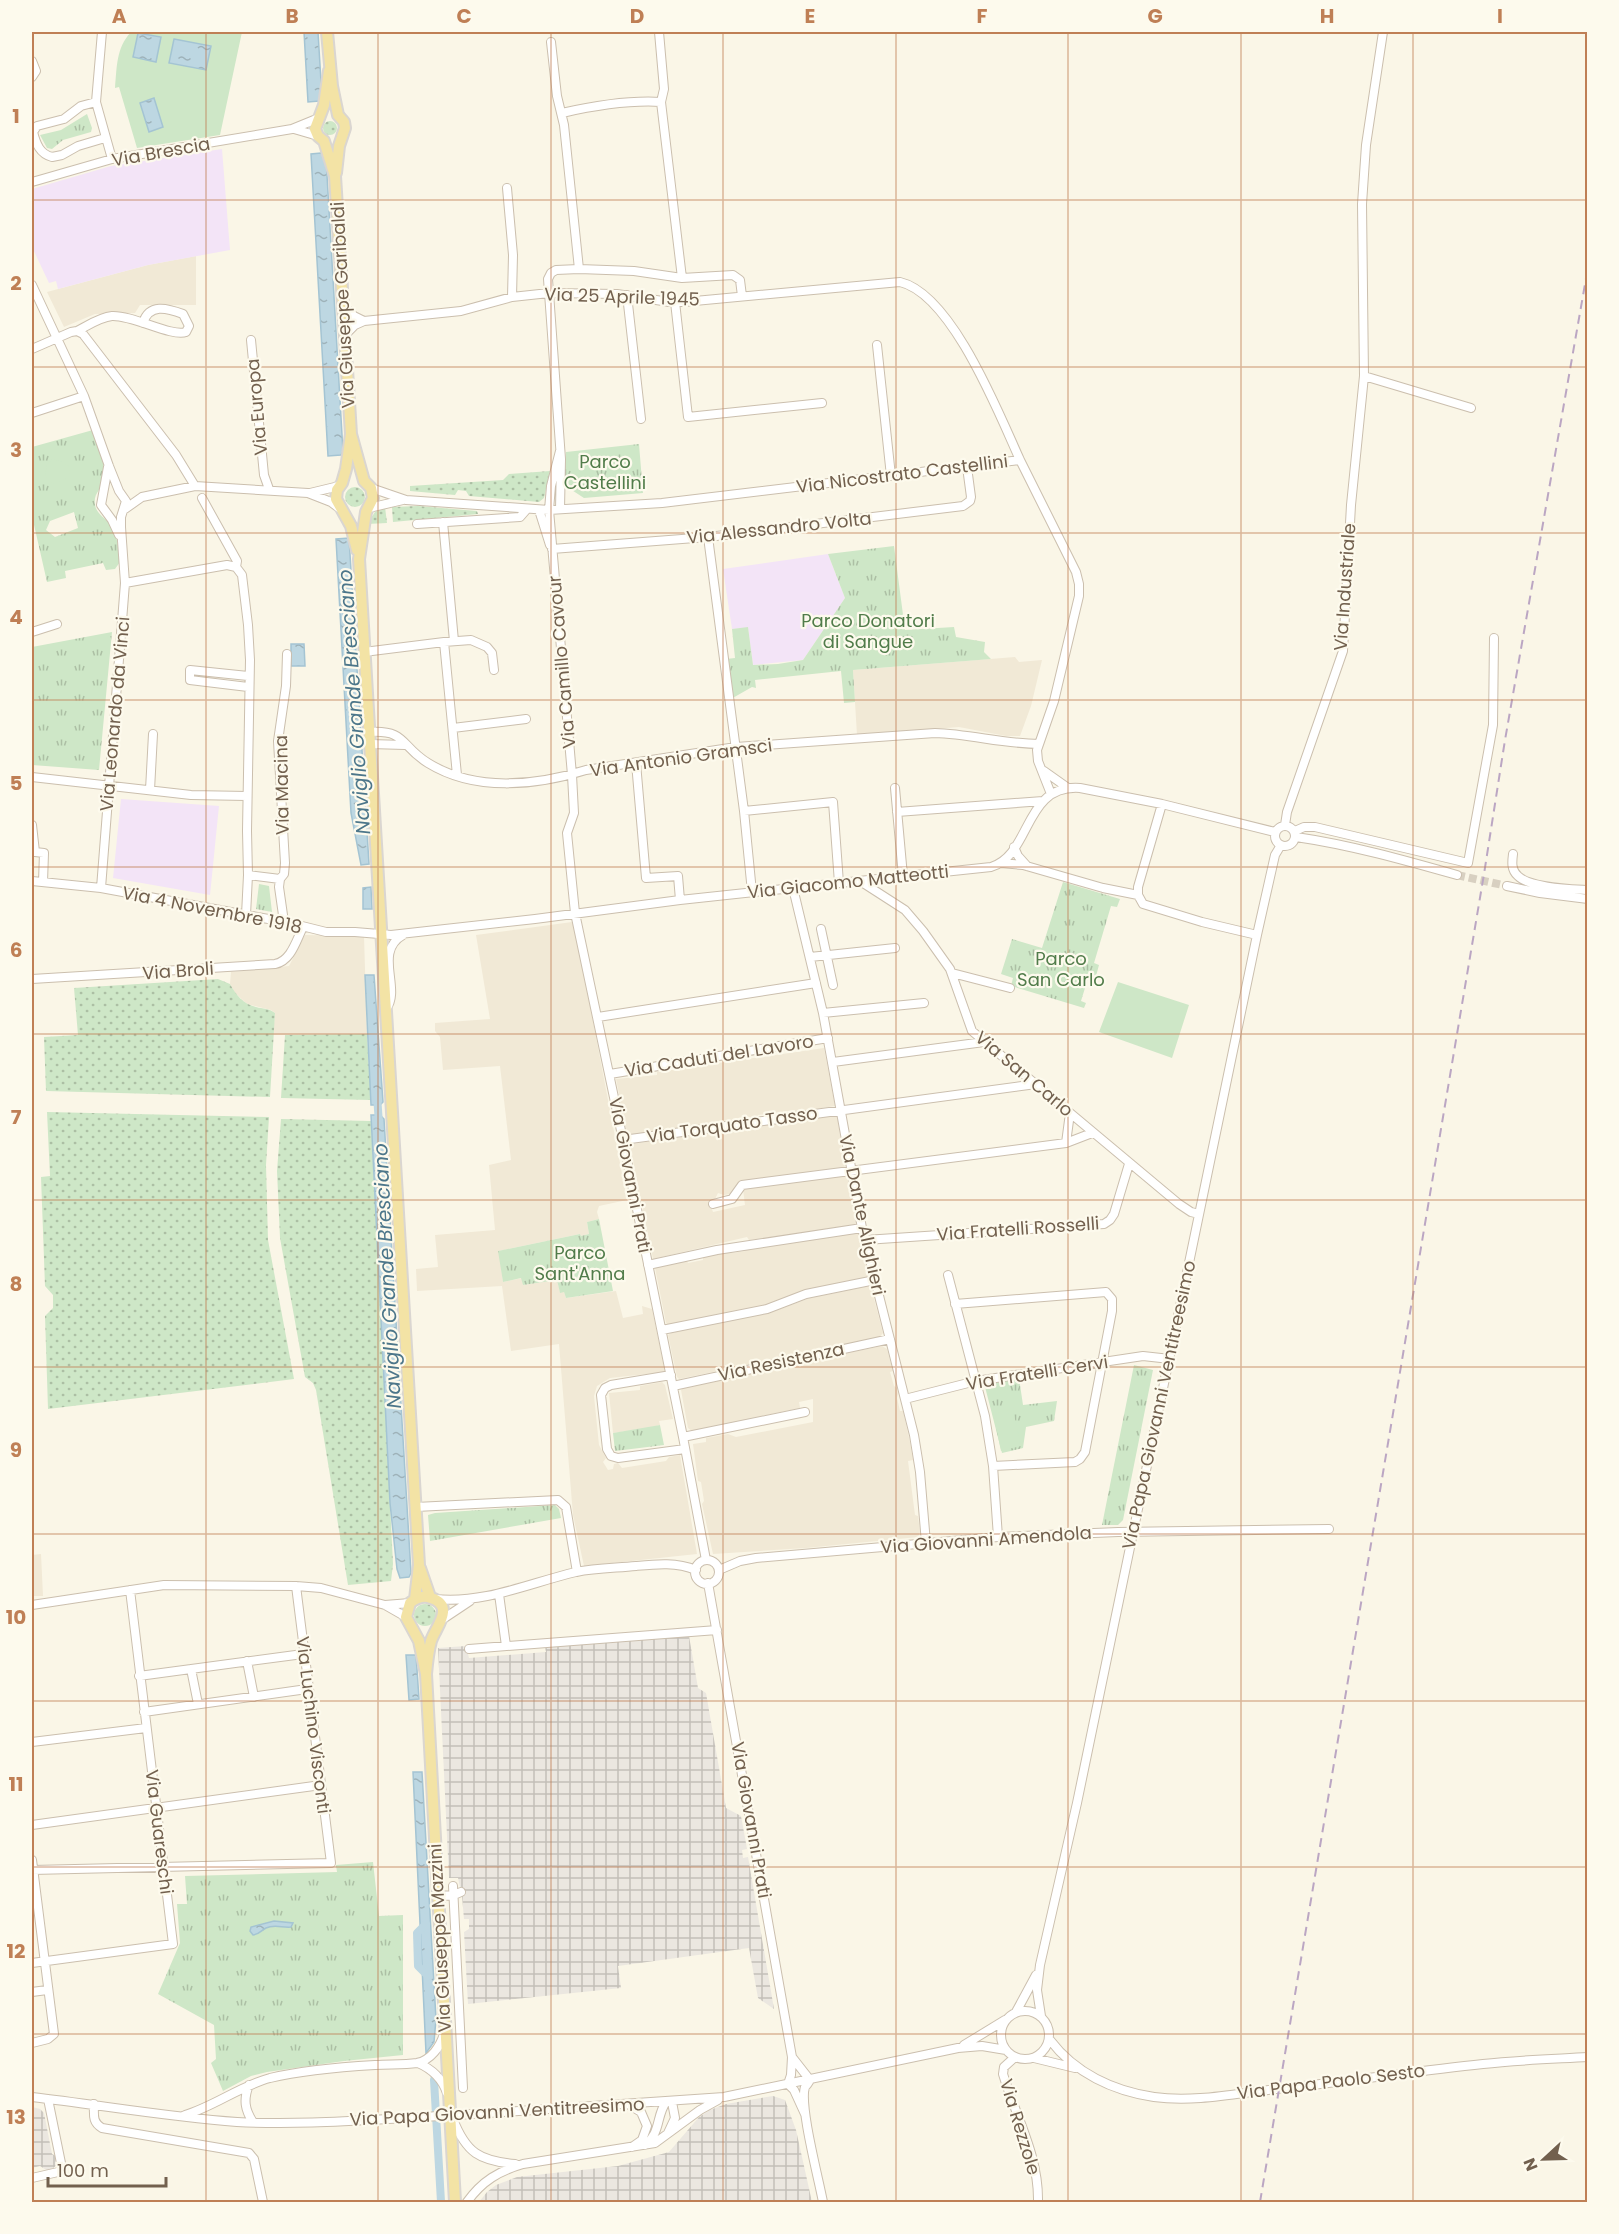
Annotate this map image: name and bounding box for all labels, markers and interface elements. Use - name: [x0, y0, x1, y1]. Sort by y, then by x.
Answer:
- text: A: [112, 2, 127, 30]
- text: B: [285, 2, 299, 30]
- text: C: [456, 2, 472, 30]
- text: D: [630, 2, 644, 30]
- text: E: [805, 2, 815, 30]
- text: F: [977, 2, 988, 30]
- text: G: [1147, 2, 1163, 30]
- text: H: [1320, 2, 1334, 30]
- text: I: [1497, 2, 1503, 30]
- text: 1: [12, 102, 20, 130]
- street label: Via Brescia: [110, 131, 212, 172]
- street label: Via Giuseppe Garibaldi: [325, 201, 360, 409]
- text: 2: [10, 269, 22, 297]
- street label: Via 25 Aprile 1945: [544, 281, 700, 312]
- street label: Via Europa: [240, 358, 273, 456]
- text: 3: [10, 436, 22, 464]
- street label: Via Nicostrato Castellini: [795, 448, 1009, 499]
- park label: Parco Castellini: [564, 449, 646, 495]
- street label: Via Alessandro Volta: [685, 505, 873, 550]
- street label: Via Industriale: [1328, 522, 1361, 652]
- water label: Naviglio Grande Bresciano: [331, 568, 377, 836]
- street label: Via Camillo Cavour: [541, 574, 582, 750]
- text: 4: [9, 603, 23, 631]
- park label: Parco Donatori di Sangue: [801, 608, 935, 654]
- street label: Via Leonardo da Vinci: [94, 615, 135, 812]
- street label: Via Antonio Gramsci: [588, 732, 774, 783]
- street label: Via Macina: [268, 735, 295, 835]
- text: 5: [10, 769, 23, 797]
- street label: Via Giacomo Matteotti: [746, 858, 950, 905]
- street label: Via 4 Novembre 1918: [120, 880, 304, 939]
- text: 6: [10, 936, 22, 964]
- park label: Parco San Carlo: [1017, 946, 1105, 992]
- street label: Via Broli: [141, 956, 215, 985]
- street label: Via San Carlo: [970, 1025, 1079, 1122]
- street label: Via Caduti del Lavoro: [622, 1028, 815, 1083]
- street label: Via Giovanni Prati: [603, 1095, 658, 1255]
- street label: Via Torquato Tasso: [645, 1100, 819, 1149]
- text: 7: [11, 1103, 22, 1131]
- street label: Via Dante Alighieri: [833, 1132, 892, 1298]
- water label: Naviglio Grande Bresciano: [366, 1143, 408, 1409]
- street label: Via Fratelli Rosselli: [936, 1210, 1100, 1247]
- park label: Parco Sant'Anna: [534, 1240, 626, 1286]
- street label: Via Papa Giovanni Ventitreesimo: [1116, 1258, 1201, 1552]
- text: 8: [10, 1270, 22, 1298]
- street label: Via Resistenza: [715, 1336, 846, 1387]
- street label: Via Fratelli Cervi: [964, 1349, 1110, 1396]
- text: 9: [10, 1436, 22, 1464]
- street label: Via Giovanni Amendola: [879, 1520, 1092, 1559]
- text: 10: [6, 1603, 26, 1631]
- street label: Via Luchino Visconti: [290, 1635, 337, 1815]
- street label: Via Giovanni Prati: [725, 1740, 778, 1900]
- street label: Via Guareschi: [139, 1768, 180, 1896]
- text: 11: [8, 1770, 24, 1798]
- street label: Via Giuseppe Mazzini: [422, 1843, 457, 2033]
- text: 12: [7, 1937, 25, 1965]
- street label: Via Papa Paolo Sesto: [1235, 2058, 1426, 2105]
- street label: Via Rezzole: [994, 2076, 1047, 2178]
- street label: Via Papa Giovanni Ventitreesimo: [349, 2091, 645, 2132]
- text: 13: [6, 2103, 26, 2131]
- north arrow: [1514, 2129, 1574, 2189]
- scale bar: [48, 2150, 166, 2188]
- text: N: [1518, 2155, 1543, 2174]
- text: 100 m: [57, 2158, 109, 2183]

